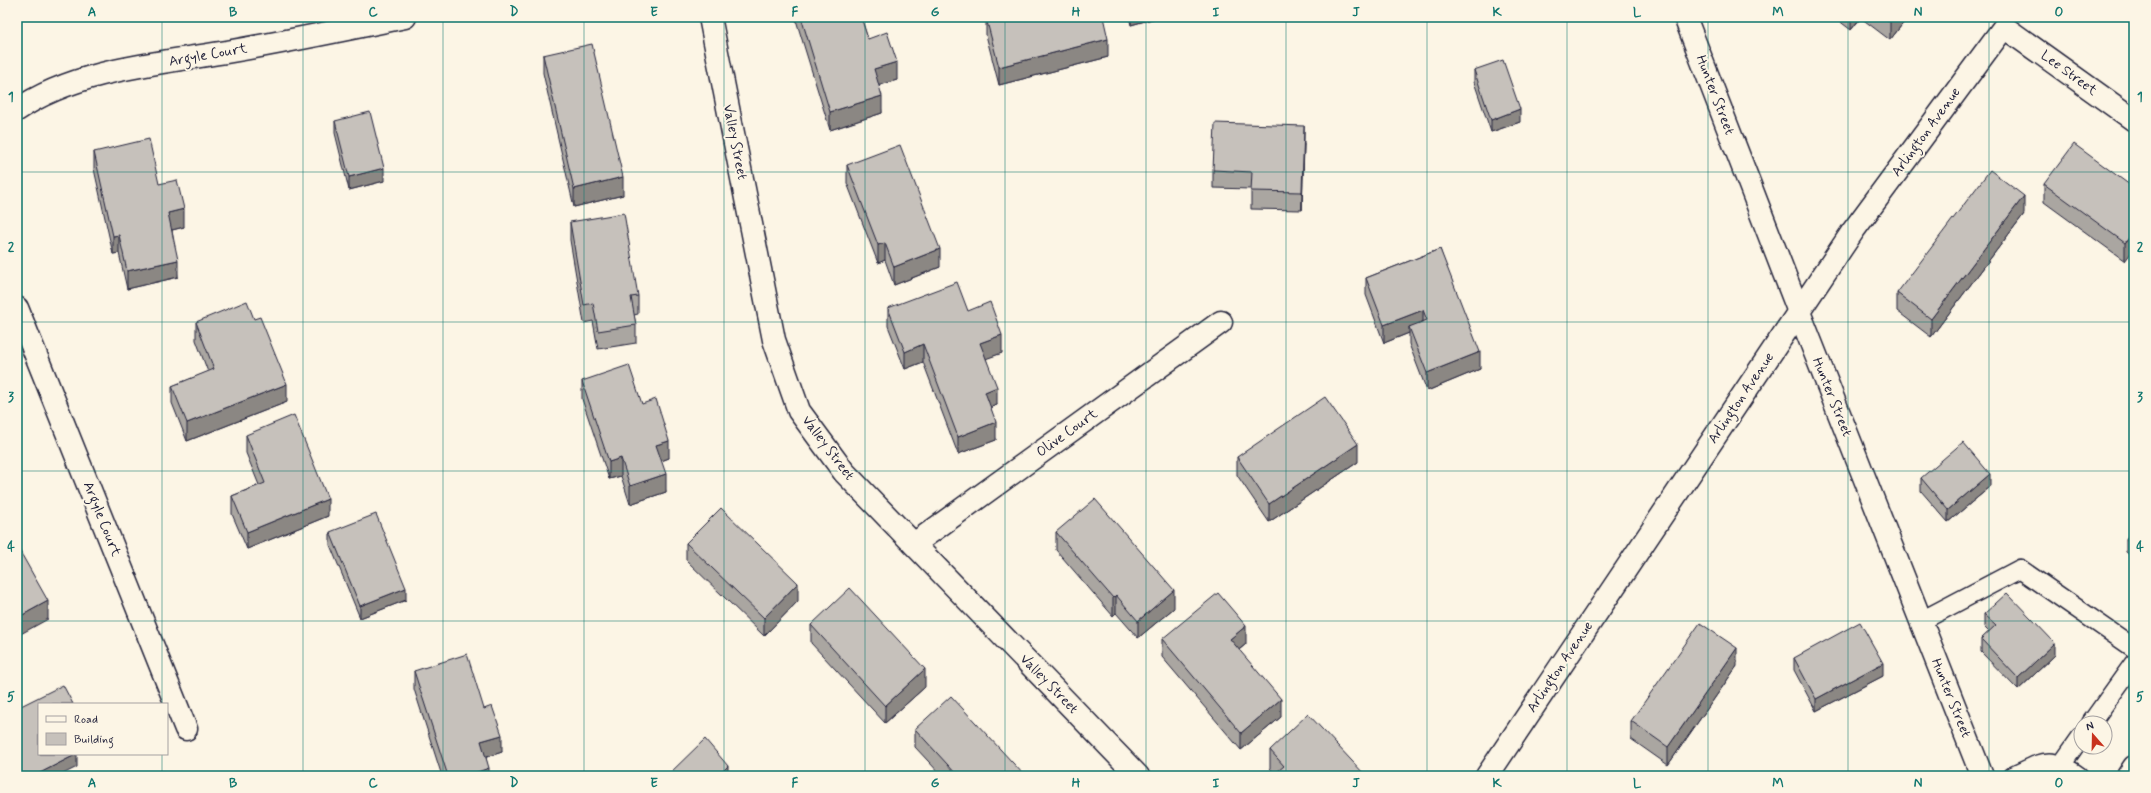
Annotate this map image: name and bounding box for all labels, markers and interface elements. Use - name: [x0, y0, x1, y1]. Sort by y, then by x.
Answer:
- text: A: [88, 4, 96, 21]
- text: B: [229, 4, 238, 21]
- text: C: [368, 4, 378, 21]
- text: D: [510, 4, 519, 21]
- text: E: [650, 4, 658, 21]
- text: F: [792, 4, 799, 21]
- text: G: [931, 4, 940, 21]
- text: H: [1072, 4, 1081, 21]
- text: I: [1213, 4, 1220, 21]
- text: J: [1352, 4, 1360, 21]
- text: K: [1492, 4, 1502, 21]
- text: L: [1633, 4, 1642, 21]
- text: M: [1772, 4, 1784, 21]
- text: N: [1914, 4, 1923, 21]
- text: O: [2055, 4, 2064, 21]
- street label: Argyle Court: [168, 39, 250, 73]
- street label: Lee Street: [2037, 46, 2101, 100]
- street label: Hunter Street: [1692, 53, 1738, 137]
- street label: Arlington Avenue: [1888, 84, 1966, 181]
- text: 1: [8, 89, 14, 106]
- text: 1: [2137, 89, 2143, 106]
- street label: Valley Street: [719, 103, 751, 181]
- text: 2: [8, 239, 15, 256]
- text: 2: [2137, 239, 2144, 256]
- street label: Arlington Avenue: [1704, 349, 1780, 448]
- street label: Hunter Street: [1808, 355, 1856, 439]
- text: 3: [8, 389, 14, 406]
- text: 3: [2137, 389, 2143, 406]
- street label: Olive Court: [1033, 404, 1102, 461]
- street label: Valley Street: [798, 412, 858, 484]
- street label: Argyle Court: [77, 479, 125, 560]
- text: 4: [7, 539, 15, 556]
- text: 4: [2136, 539, 2144, 556]
- street label: Arlington Avenue: [1523, 618, 1599, 717]
- street label: Valley Street: [1016, 650, 1082, 718]
- street label: Hunter Street: [1927, 656, 1975, 740]
- text: 5: [7, 689, 15, 706]
- text: 5: [2136, 689, 2144, 706]
- legend: [38, 703, 168, 755]
- text: Road: [74, 712, 98, 728]
- north arrow: [2073, 715, 2113, 755]
- text: N: [2084, 719, 2096, 734]
- text: Building: [74, 732, 114, 749]
- text: A: [88, 775, 96, 792]
- text: B: [229, 775, 238, 792]
- text: C: [368, 775, 378, 792]
- text: D: [510, 775, 519, 792]
- text: E: [650, 775, 658, 792]
- text: F: [792, 775, 799, 792]
- text: G: [931, 775, 940, 792]
- text: H: [1072, 775, 1081, 792]
- text: I: [1213, 775, 1220, 792]
- text: J: [1352, 775, 1360, 792]
- text: K: [1492, 775, 1502, 792]
- text: L: [1633, 775, 1642, 792]
- text: M: [1772, 775, 1784, 792]
- text: N: [1914, 775, 1923, 792]
- text: O: [2055, 775, 2064, 792]

